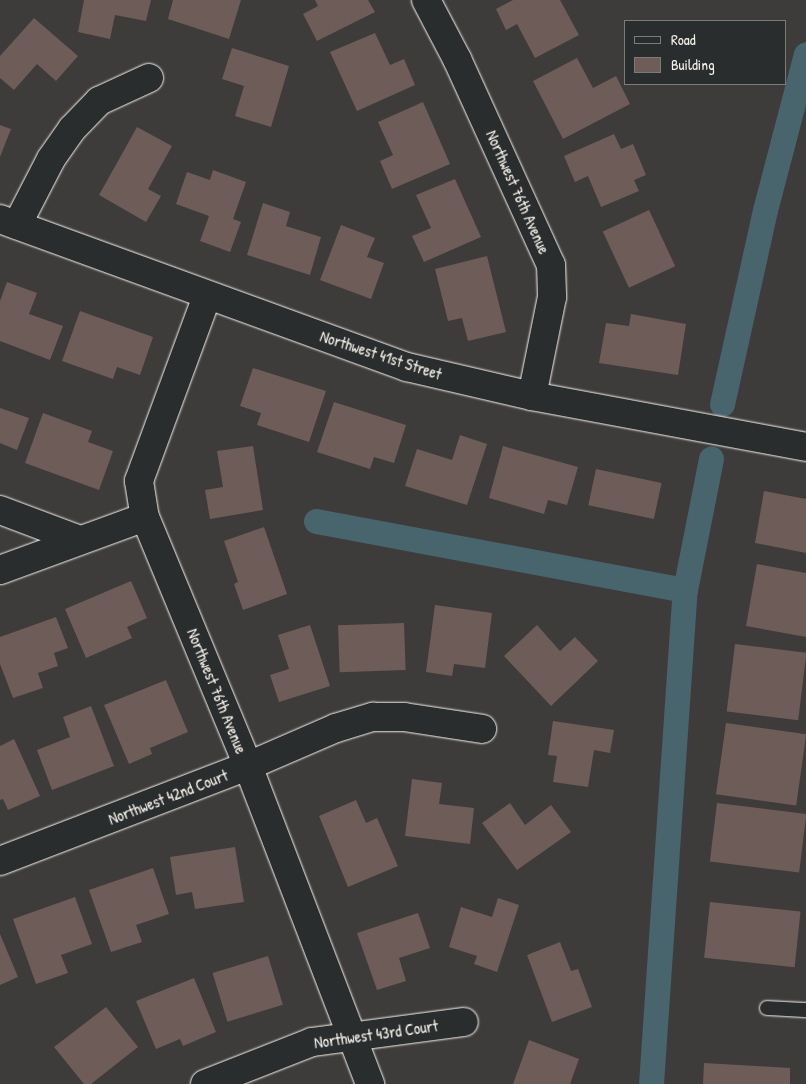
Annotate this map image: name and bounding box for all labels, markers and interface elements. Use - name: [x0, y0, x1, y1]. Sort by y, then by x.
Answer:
- legend: [624, 20, 786, 85]
- text: Road: [671, 29, 696, 50]
- text: Building: [671, 54, 715, 75]
- street label: Northwest 76th Avenue: [482, 127, 554, 257]
- street label: Northwest 41st Street: [318, 326, 444, 384]
- street label: Northwest 76th Avenue: [183, 626, 251, 756]
- street label: Northwest 42nd Court: [106, 765, 230, 829]
- street label: Northwest 43rd Court: [313, 1016, 439, 1052]

